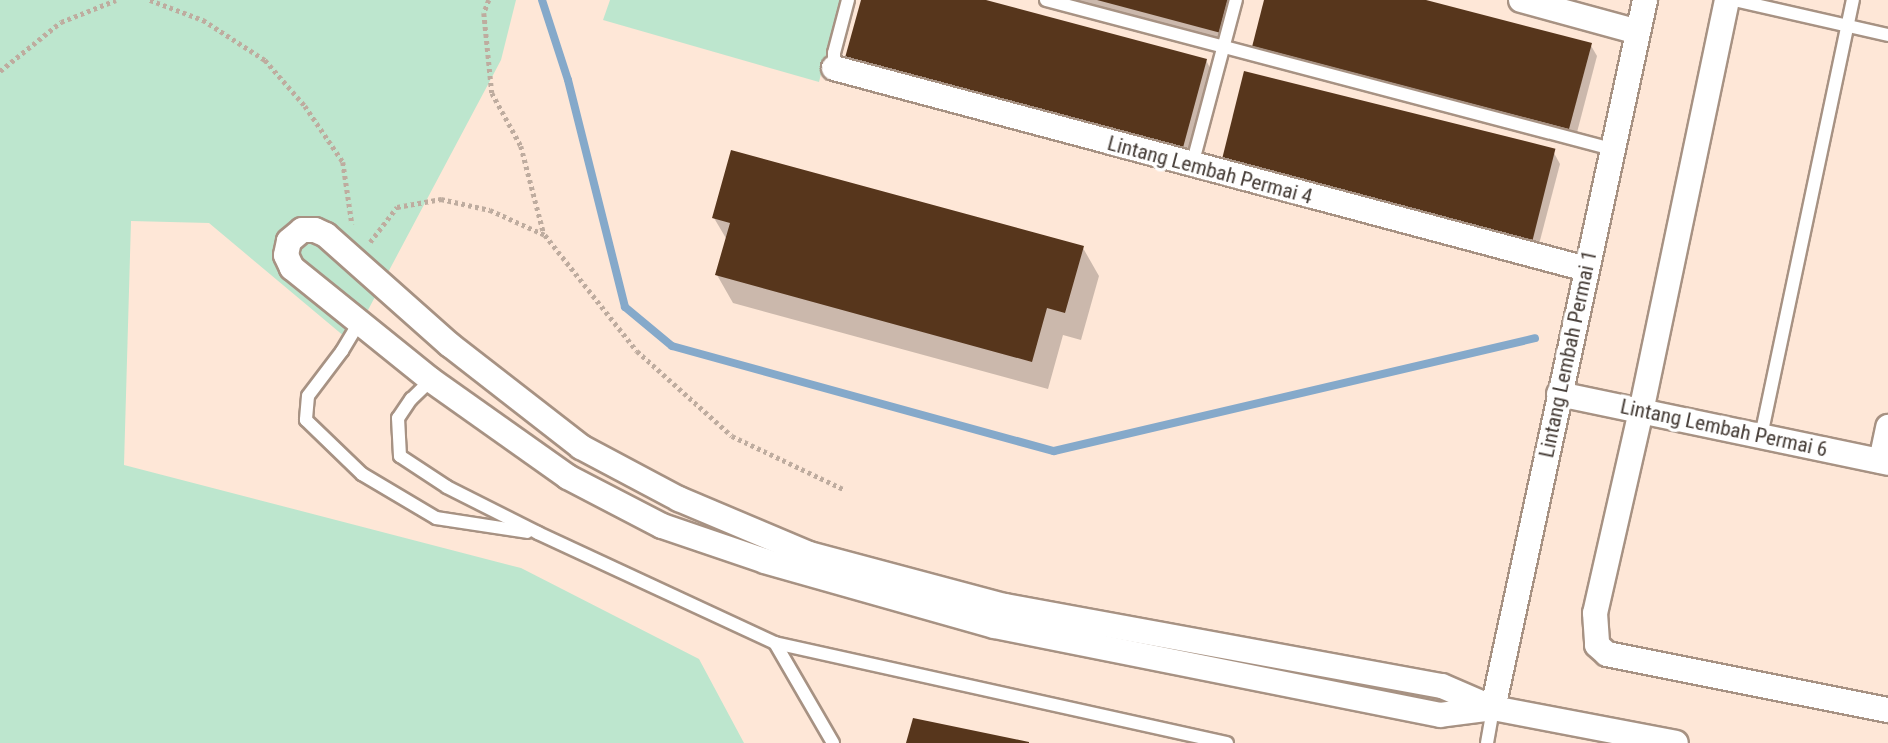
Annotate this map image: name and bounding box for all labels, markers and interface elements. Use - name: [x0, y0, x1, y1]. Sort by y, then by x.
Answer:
- street label: Lintang Lembah Permai 4: [1105, 130, 1315, 210]
- street label: Lintang Lembah Permai 1: [1534, 248, 1602, 460]
- street label: Lintang Lembah Permai 6: [1618, 394, 1830, 462]

